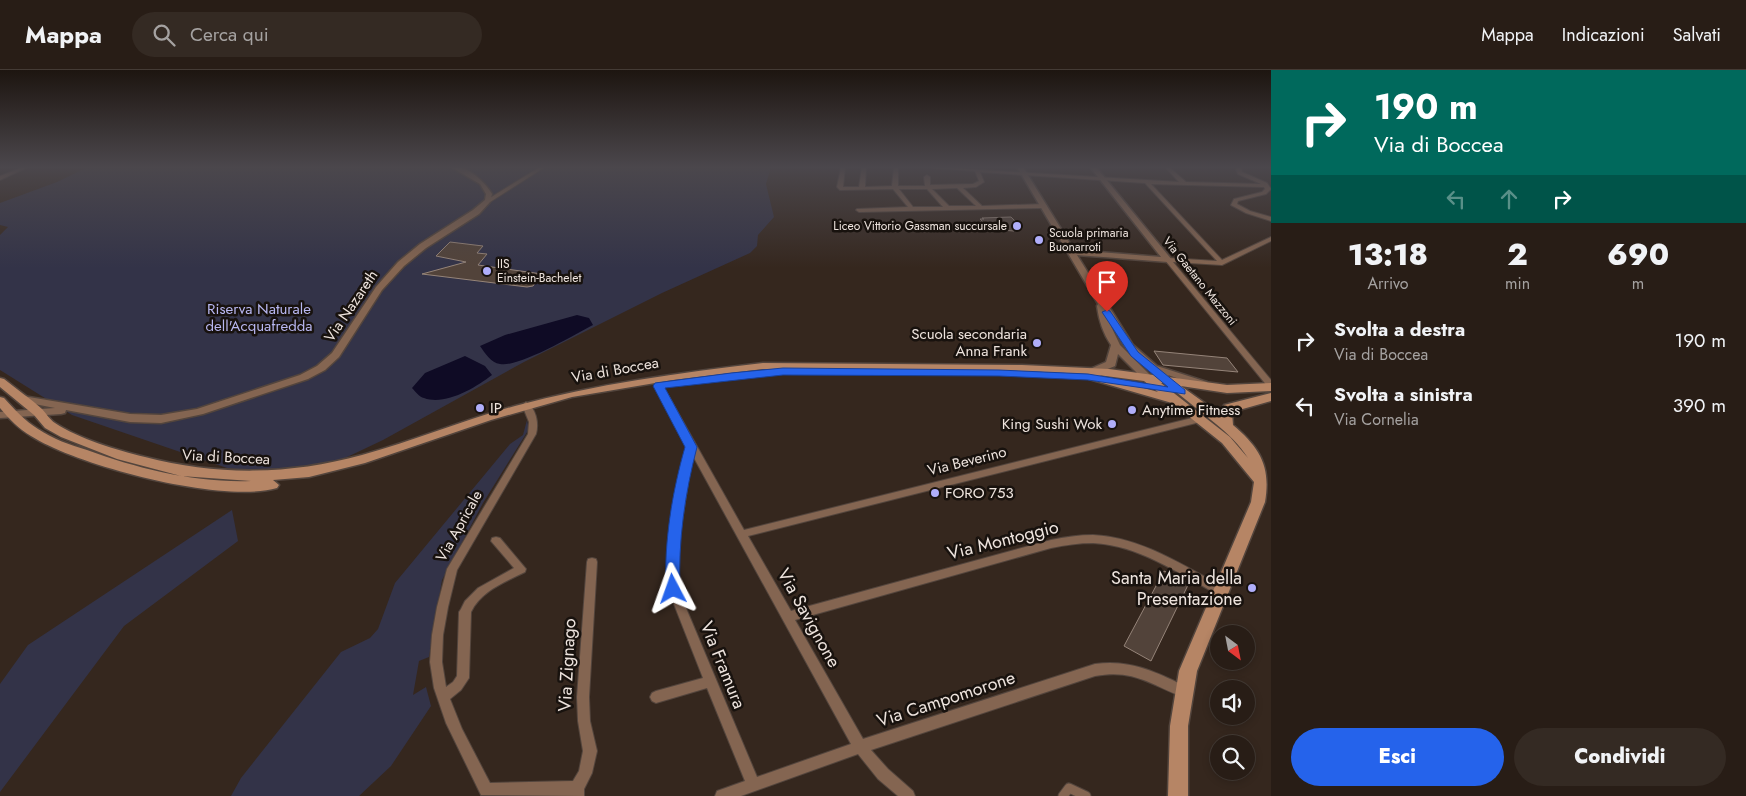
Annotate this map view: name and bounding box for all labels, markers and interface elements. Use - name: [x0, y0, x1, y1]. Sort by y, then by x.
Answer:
- search box: [132, 12, 482, 57]
- text: Mappa: [25, 17, 102, 52]
- icon: search: [150, 21, 178, 49]
- text: Cerca qui: [190, 21, 269, 48]
- text: Mappa: [1481, 22, 1534, 48]
- text: Indicazioni: [1562, 22, 1645, 48]
- text: Salvati: [1673, 22, 1721, 48]
- text: 190 m: [1374, 82, 1478, 132]
- icon: right: [1291, 90, 1356, 155]
- text: Via di Boccea: [1374, 128, 1504, 160]
- icon: left: [1442, 185, 1470, 213]
- icon: ahead: [1495, 185, 1523, 213]
- icon: right: [1548, 185, 1576, 213]
- place label: Liceo Vittorio Gassman succursale: [833, 217, 1007, 235]
- marker: Liceo Vittorio Gassman succursale: [1011, 220, 1023, 232]
- place label: Scuola primaria Buonarroti: [1049, 224, 1129, 256]
- street label: Via Gaetano Mazzoni: [1159, 233, 1241, 329]
- text: 13:18: [1348, 233, 1428, 276]
- text: 2: [1507, 233, 1528, 276]
- text: 690: [1607, 233, 1669, 276]
- marker: Scuola primaria Buonarroti: [1033, 234, 1045, 246]
- place label: IIS Einstein-Bachelet: [497, 255, 581, 287]
- pin: [1086, 261, 1128, 312]
- marker: IIS Einstein-Bachelet: [481, 265, 493, 277]
- street label: Via Nazareth: [319, 266, 383, 346]
- icon: arrive: [1093, 268, 1121, 296]
- text: Arrivo: [1367, 272, 1409, 295]
- text: min: [1505, 272, 1530, 295]
- text: m: [1632, 272, 1644, 295]
- park label: Riserva Naturale dell'Acquafredda: [205, 298, 313, 337]
- text: Svolta a destra: [1334, 316, 1465, 343]
- place label: Scuola secondaria Anna Frank: [911, 323, 1027, 362]
- icon: right: [1291, 327, 1319, 355]
- text: 190 m: [1675, 327, 1726, 354]
- marker: Scuola secondaria Anna Frank: [1031, 337, 1043, 349]
- text: Via di Boccea: [1334, 343, 1428, 366]
- street label: Via di Boccea: [570, 351, 660, 389]
- text: Svolta a sinistra: [1334, 381, 1473, 408]
- icon: left: [1291, 392, 1319, 420]
- text: 390 m: [1673, 392, 1726, 419]
- place label: IP: [490, 397, 502, 419]
- place label: Anytime Fitness: [1142, 399, 1240, 421]
- marker: IP: [474, 402, 486, 414]
- marker: Anytime Fitness: [1126, 404, 1138, 416]
- text: Via Cornelia: [1334, 408, 1419, 431]
- place label: King Sushi Wok: [1002, 413, 1102, 435]
- marker: King Sushi Wok: [1106, 418, 1118, 430]
- street label: Via Beverino: [925, 441, 1009, 481]
- street label: Via di Boccea: [181, 444, 271, 470]
- place label: FORO 753: [945, 482, 1014, 504]
- street label: Via Apricale: [430, 486, 488, 566]
- marker: FORO 753: [929, 487, 941, 499]
- street label: Via Montoggio: [945, 514, 1061, 566]
- position arrow: [646, 562, 698, 614]
- street label: Via Savignone: [771, 564, 847, 672]
- place label: Santa Maria della Presentazione: [1111, 565, 1242, 612]
- marker: Santa Maria della Presentazione: [1246, 582, 1258, 594]
- street label: Via Zignago: [552, 617, 582, 712]
- street label: Via Framura: [694, 617, 752, 713]
- north arrow: [1210, 625, 1255, 670]
- map controls: [1210, 625, 1255, 780]
- street label: Via Campomorone: [873, 664, 1019, 734]
- button: sound: [1210, 680, 1255, 725]
- button: Esci: [1291, 728, 1504, 786]
- button: Condividi: [1514, 728, 1726, 786]
- button: search: [1210, 735, 1255, 780]

